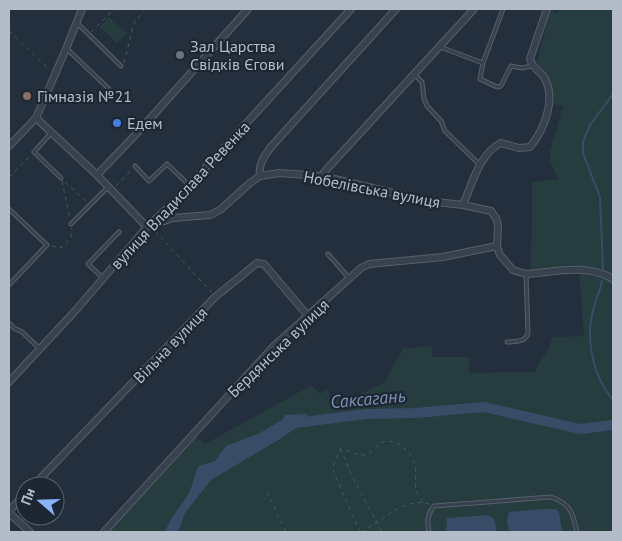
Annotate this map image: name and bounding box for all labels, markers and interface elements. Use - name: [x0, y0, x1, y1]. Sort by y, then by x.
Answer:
- place label: Зал Царства Свідків Єгови: [190, 36, 285, 74]
- marker: Зал Царства Свідків Єгови: [174, 49, 186, 61]
- place label: Гімназія №21: [37, 86, 132, 106]
- marker: Гімназія №21: [21, 90, 33, 102]
- place label: Едем: [127, 113, 163, 133]
- street label: вулиця Владислава Ревенка: [106, 117, 254, 273]
- marker: Едем: [111, 117, 123, 129]
- street label: Нобелівська вулиця: [302, 166, 442, 212]
- street label: Бердянська вулиця: [223, 295, 333, 401]
- street label: Вільна вулиця: [129, 303, 211, 387]
- water label: Саксагань: [330, 384, 406, 413]
- north arrow: [15, 476, 65, 526]
- text: Пн: [17, 486, 39, 507]

